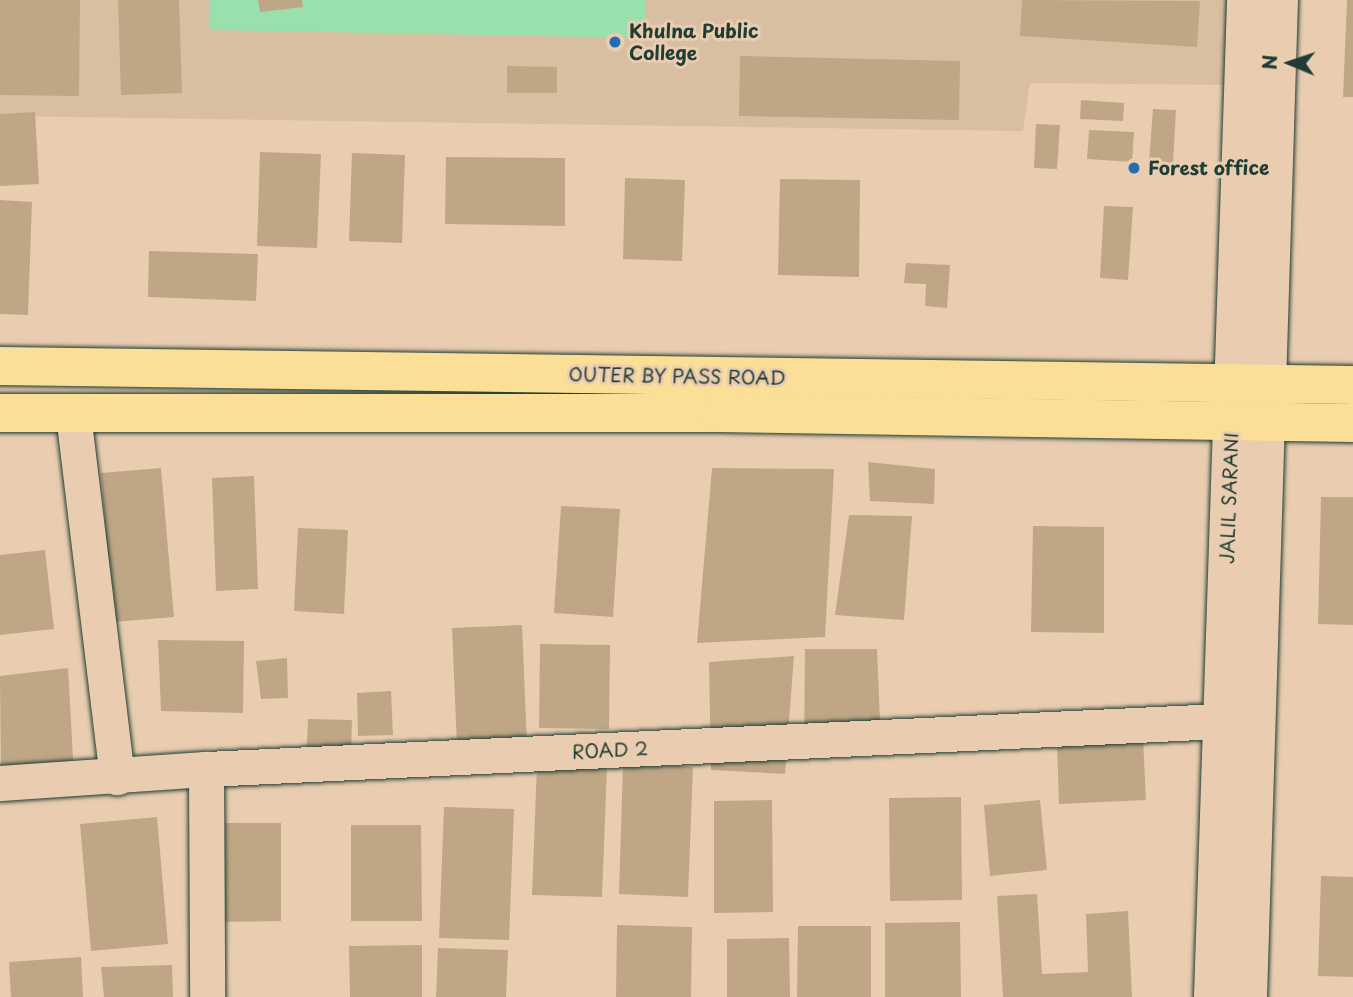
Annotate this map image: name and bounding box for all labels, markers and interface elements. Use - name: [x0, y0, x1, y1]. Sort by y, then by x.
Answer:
- place label: Khulna Public College: [629, 20, 759, 64]
- north arrow: [1255, 28, 1325, 98]
- marker: Khulna Public College: [607, 34, 623, 50]
- text: N: [1255, 54, 1283, 70]
- place label: Forest office: [1148, 157, 1269, 179]
- marker: Forest office: [1126, 160, 1142, 176]
- street label: OUTER BY PASS ROAD: [568, 363, 786, 389]
- street label: JALIL SARANI: [1215, 430, 1243, 566]
- street label: ROAD 2: [571, 737, 649, 763]

